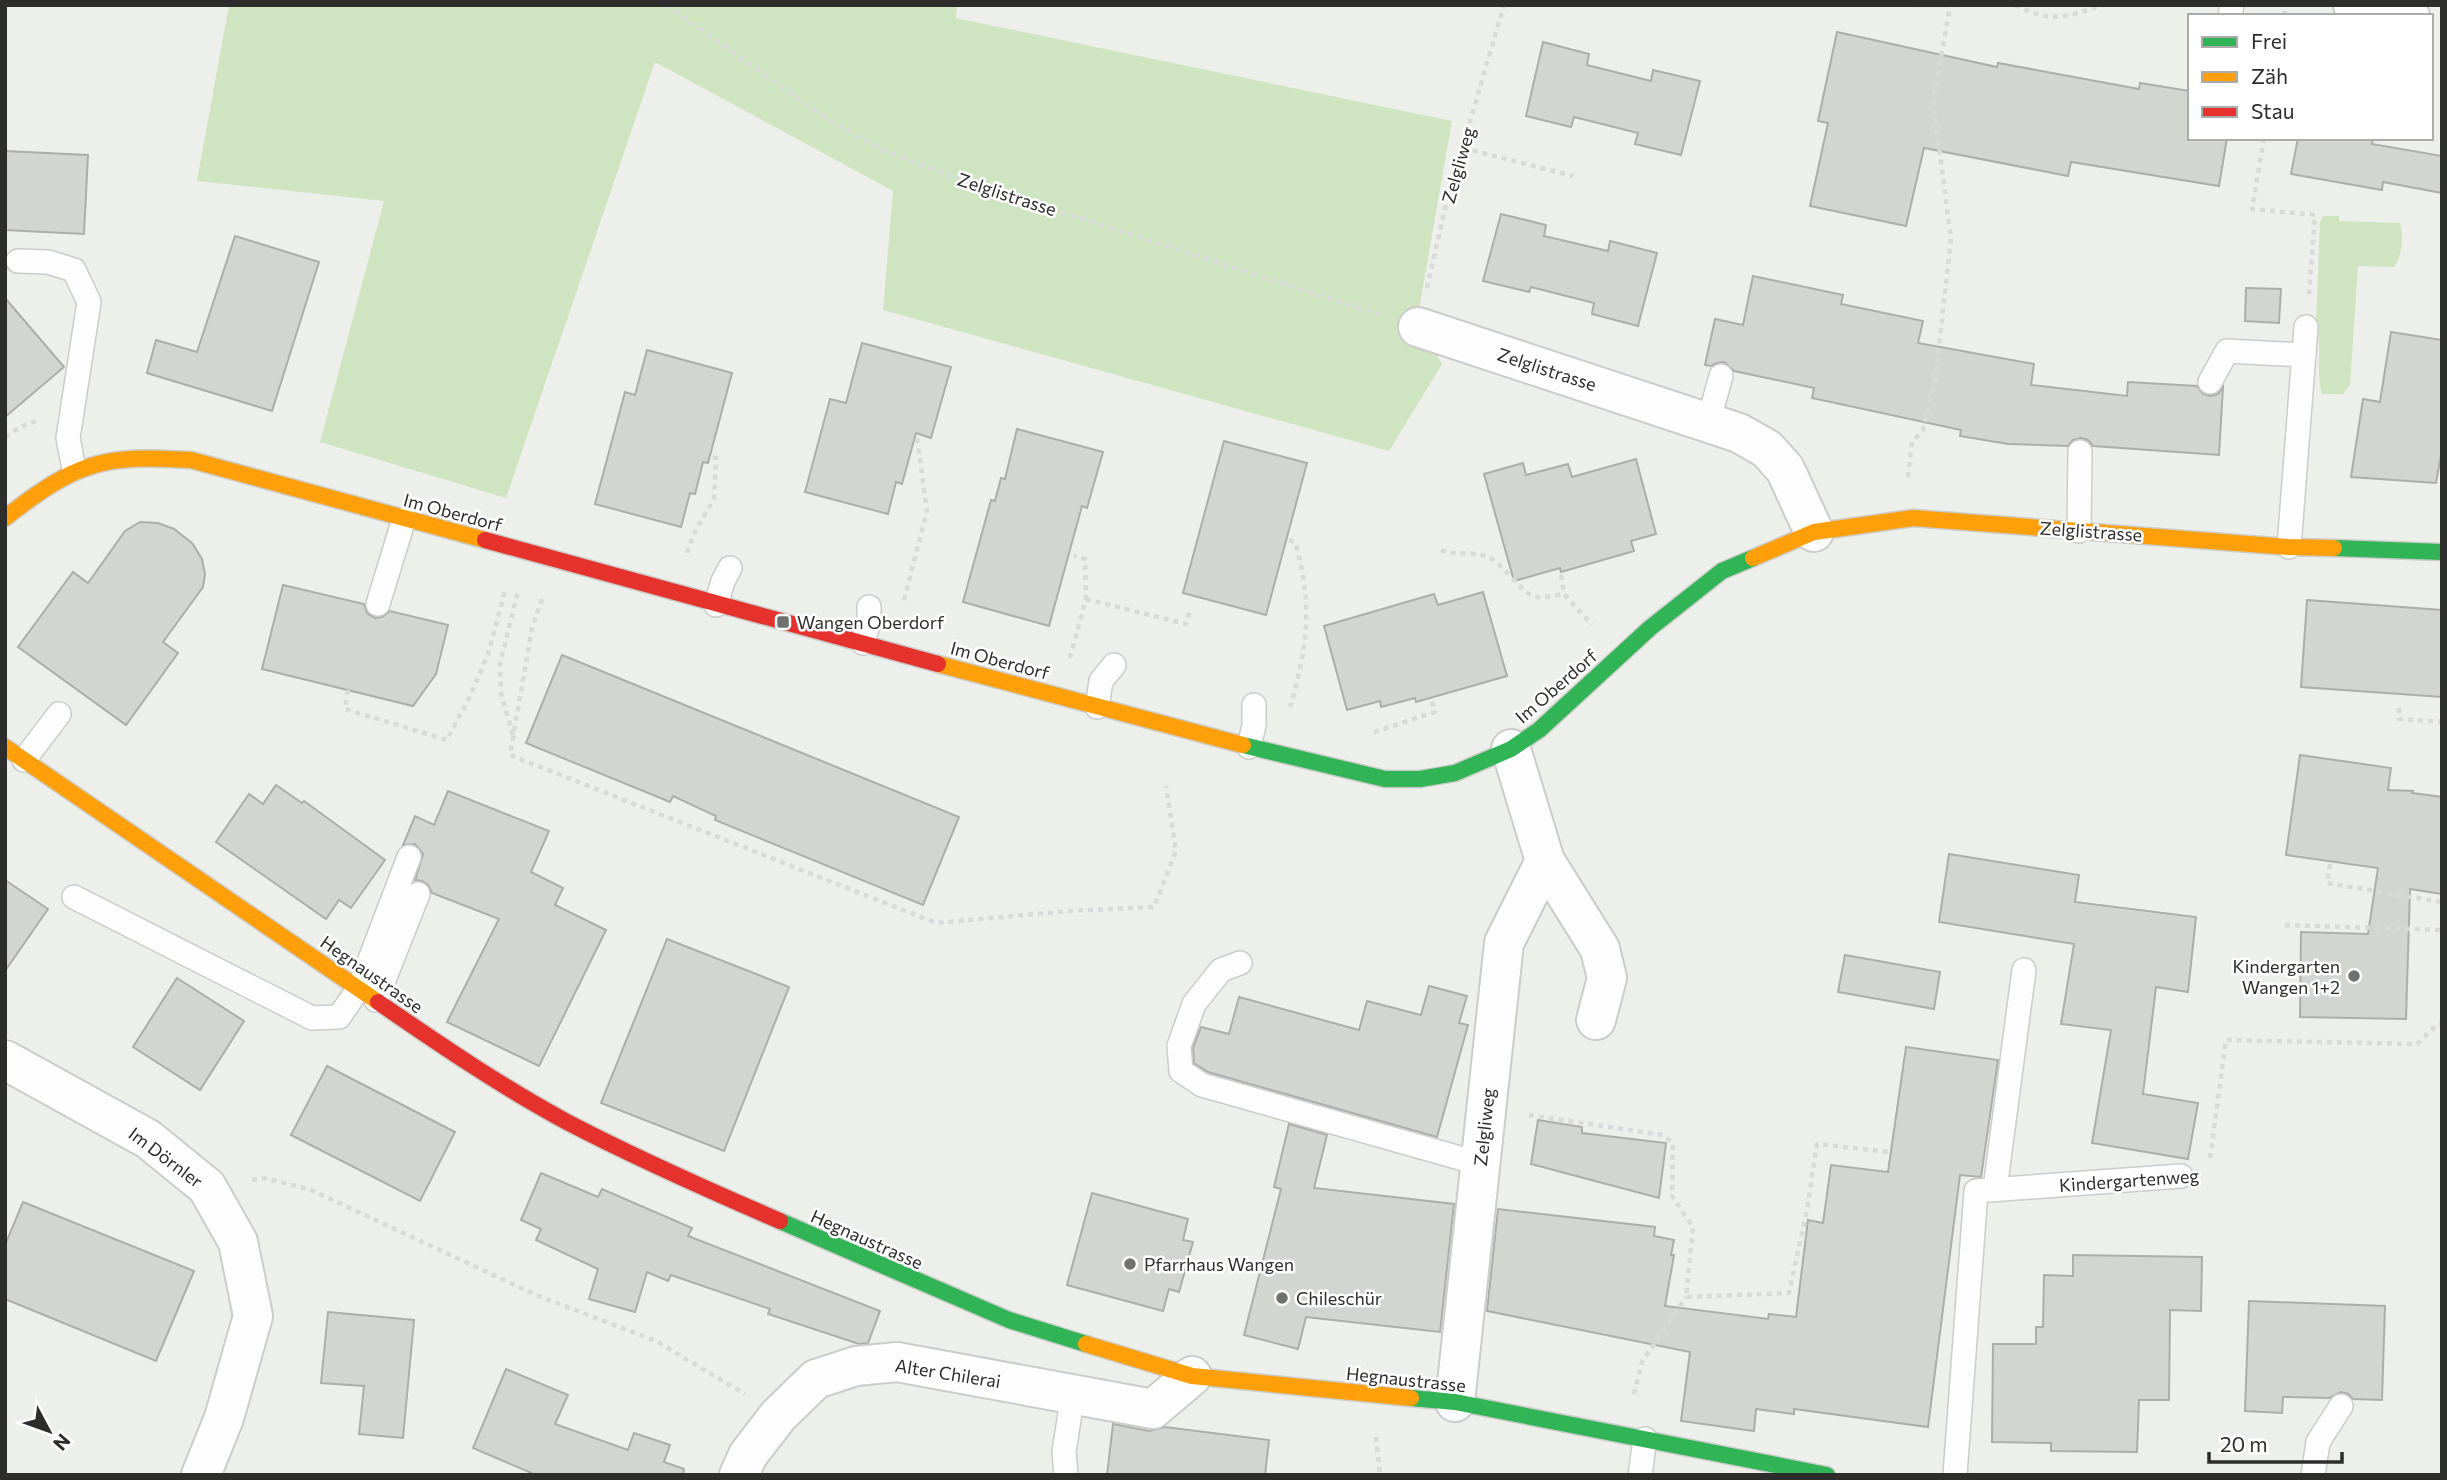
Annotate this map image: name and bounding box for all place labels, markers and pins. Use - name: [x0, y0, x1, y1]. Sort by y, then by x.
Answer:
- place label: Wangen Oberdorf: [797, 611, 945, 633]
- marker: Wangen Oberdorf: [775, 614, 791, 630]
- place label: Kindergarten Wangen 1+2: [2233, 955, 2340, 998]
- marker: Kindergarten Wangen 1+2: [2346, 968, 2362, 984]
- place label: Pfarrhaus Wangen: [1144, 1253, 1294, 1275]
- marker: Pfarrhaus Wangen: [1122, 1256, 1138, 1272]
- place label: Chileschür: [1296, 1287, 1382, 1309]
- marker: Chileschür: [1274, 1290, 1290, 1306]

